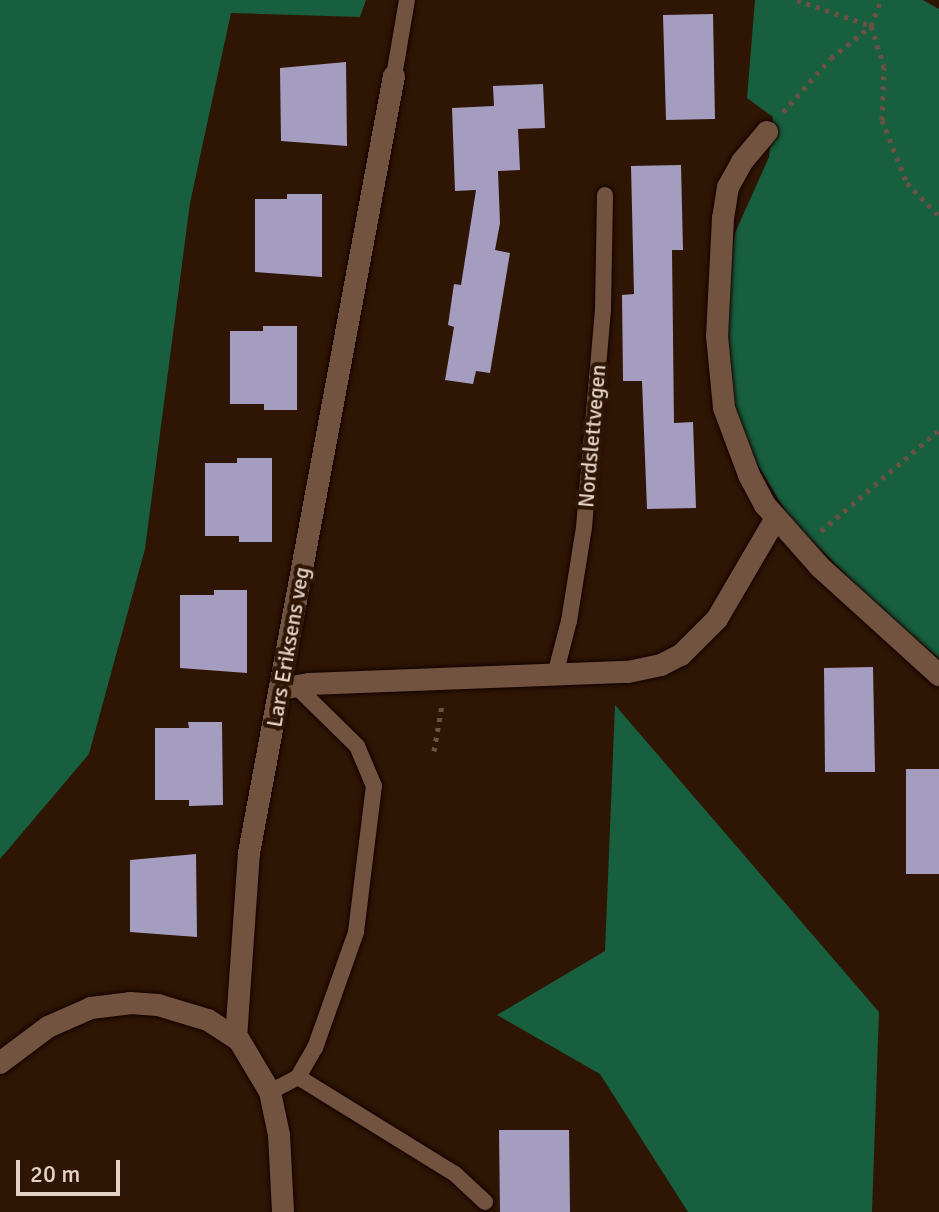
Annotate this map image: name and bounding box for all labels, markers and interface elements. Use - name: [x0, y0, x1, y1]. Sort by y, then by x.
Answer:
- street label: Nordslettvegen: [573, 363, 611, 509]
- street label: Lars Eriksens veg: [261, 565, 315, 729]
- scale bar: [20, 1144, 124, 1194]
- text: 20 m: [30, 1159, 80, 1189]

